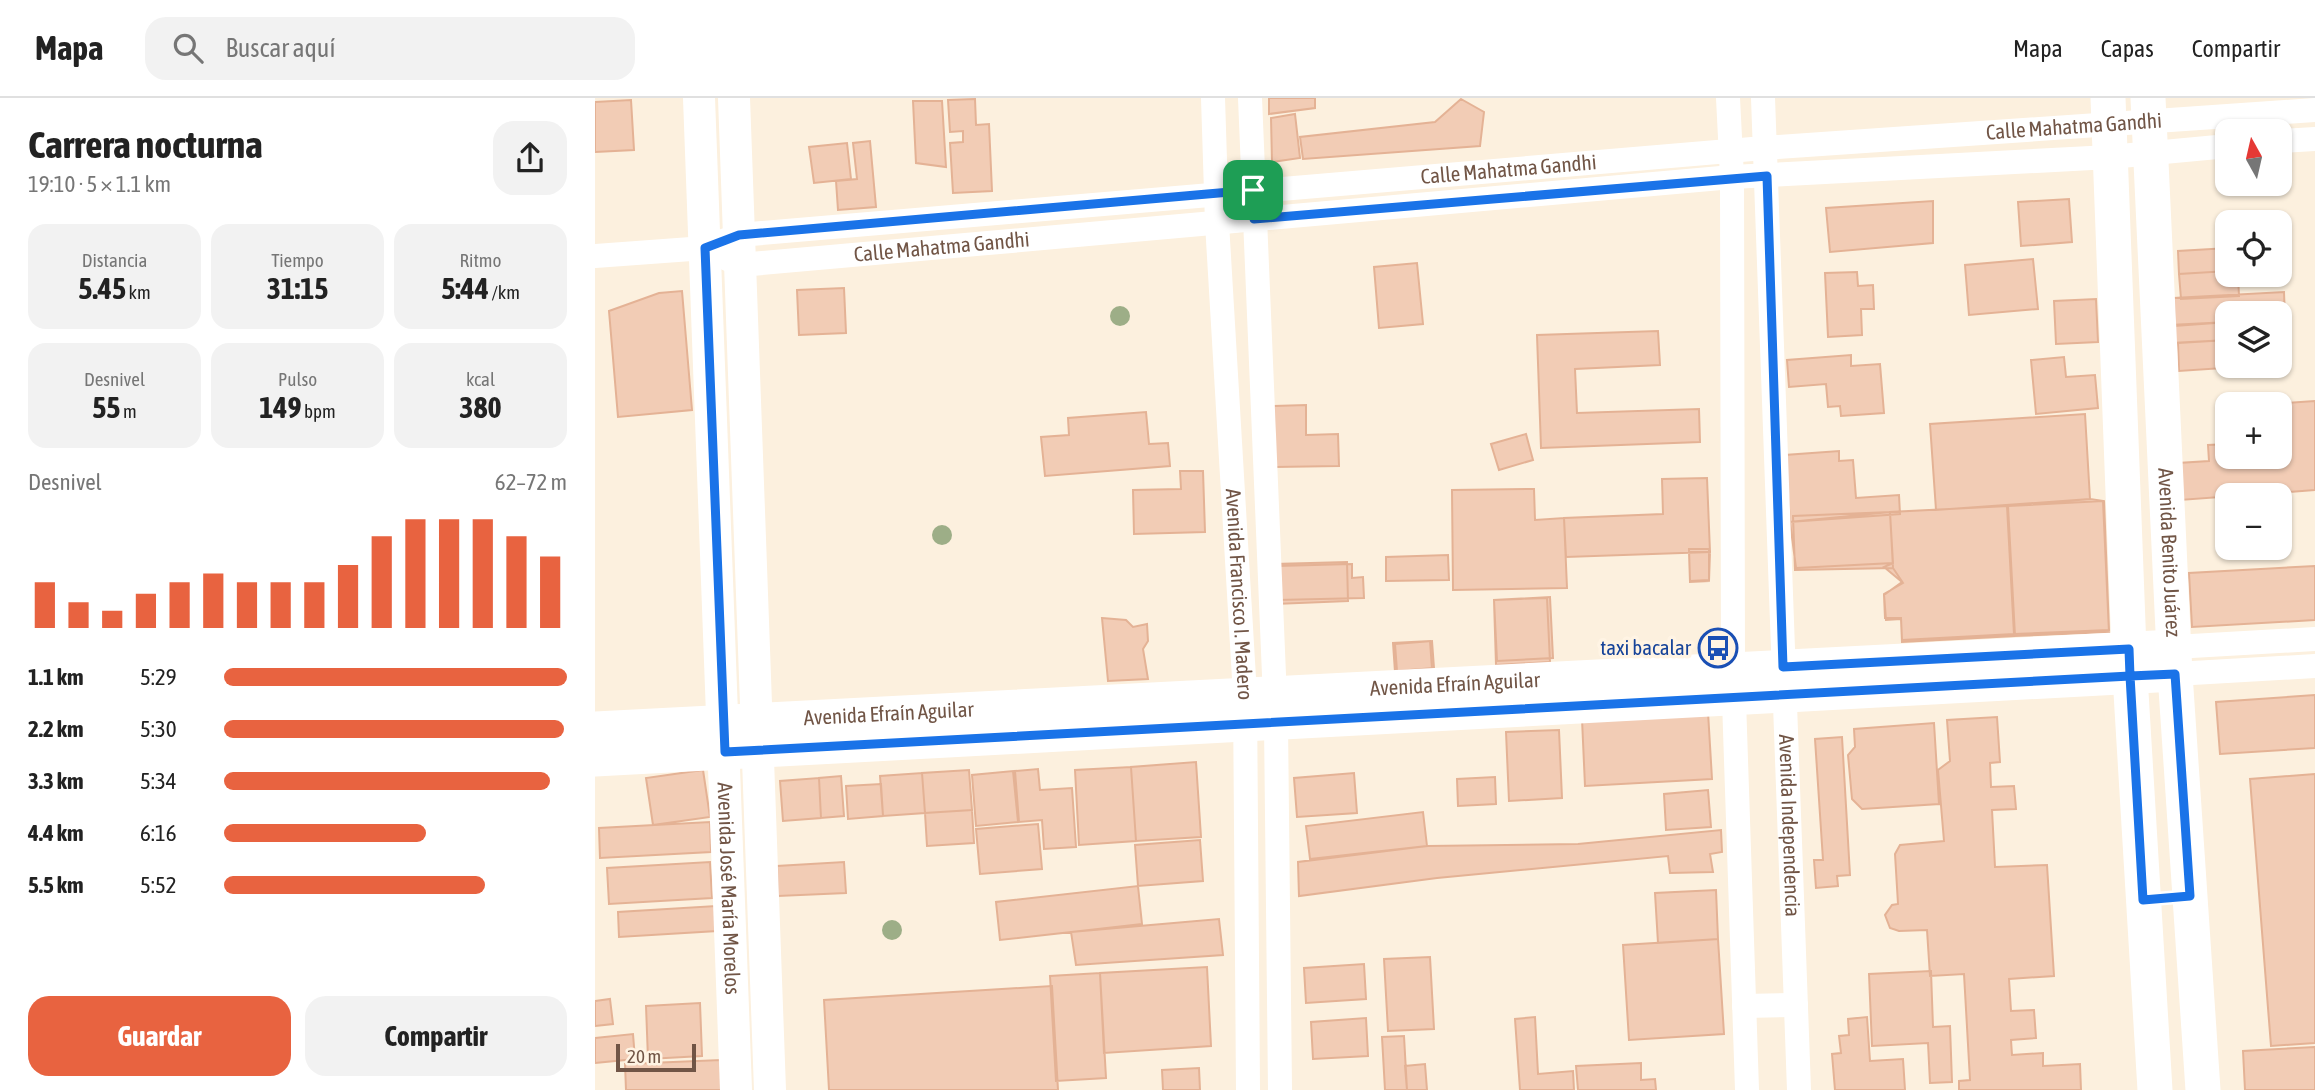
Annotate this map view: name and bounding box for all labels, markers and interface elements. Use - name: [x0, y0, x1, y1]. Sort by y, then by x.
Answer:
- search box: [145, 17, 635, 80]
- text: Mapa: [35, 29, 103, 67]
- icon: search: [169, 29, 207, 67]
- text: Buscar aquí: [225, 33, 335, 63]
- text: Mapa: [2013, 35, 2063, 62]
- text: Capas: [2101, 35, 2154, 62]
- text: Compartir: [2192, 35, 2280, 62]
- street label: Calle Mahatma Gandhi: [1985, 108, 2163, 144]
- north arrow: [2215, 119, 2293, 196]
- map controls: [2215, 119, 2292, 560]
- button: share: [493, 121, 567, 195]
- text: Carrera nocturna: [28, 123, 263, 166]
- street label: Calle Mahatma Gandhi: [1420, 149, 1597, 188]
- pin: [1223, 160, 1283, 220]
- text: 19:10 · 5 × 1.1 km: [28, 171, 171, 197]
- icon: arrive: [1234, 171, 1272, 209]
- button: locate: [2215, 210, 2292, 287]
- street label: Calle Mahatma Gandhi: [853, 226, 1030, 266]
- text: Distancia: [82, 249, 147, 271]
- text: Tiempo: [271, 249, 324, 271]
- text: Ritmo: [460, 249, 501, 271]
- text: 5.45: [78, 271, 126, 305]
- text: 31:15: [267, 271, 328, 305]
- text: 5:44: [441, 271, 489, 305]
- text: km: [126, 281, 151, 303]
- text: /km: [489, 281, 520, 303]
- button: layers: [2215, 301, 2292, 378]
- text: Desnivel: [84, 368, 145, 390]
- text: Pulso: [278, 368, 317, 390]
- text: kcal: [466, 368, 495, 390]
- text: 55: [92, 390, 120, 424]
- text: 149: [259, 390, 302, 424]
- text: 380: [459, 390, 502, 424]
- button: +: [2215, 392, 2292, 469]
- text: m: [120, 400, 137, 422]
- text: bpm: [302, 400, 336, 422]
- street label: Avenida Benito Juárez: [2154, 467, 2186, 638]
- text: Desnivel: [28, 469, 102, 495]
- text: 62–72 m: [495, 469, 567, 495]
- button: −: [2215, 483, 2292, 560]
- street label: Avenida Francisco I. Madero: [1222, 488, 1258, 700]
- bus stop icon: taxi bacalar: [1697, 627, 1739, 669]
- place label: taxi bacalar: [1600, 635, 1692, 659]
- text: 1.1 km: [28, 664, 84, 690]
- text: 5:29: [140, 664, 177, 690]
- street label: Avenida Efraín Aguilar: [1369, 667, 1541, 700]
- street label: Avenida Efraín Aguilar: [803, 696, 975, 729]
- text: 2.2 km: [28, 716, 84, 742]
- text: 5:30: [140, 716, 177, 742]
- street label: Avenida Independencia: [1775, 734, 1806, 917]
- text: 3.3 km: [28, 768, 84, 794]
- text: 5:34: [140, 768, 177, 794]
- street label: Avenida José María Morelos: [714, 782, 745, 995]
- text: 4.4 km: [28, 820, 84, 846]
- text: 6:16: [140, 820, 177, 846]
- text: 5.5 km: [28, 872, 84, 898]
- text: 5:52: [140, 872, 177, 898]
- button: Guardar: [28, 996, 291, 1076]
- button: Compartir: [305, 996, 567, 1076]
- scale bar: [616, 1041, 697, 1073]
- text: 20 m: [627, 1045, 661, 1067]

